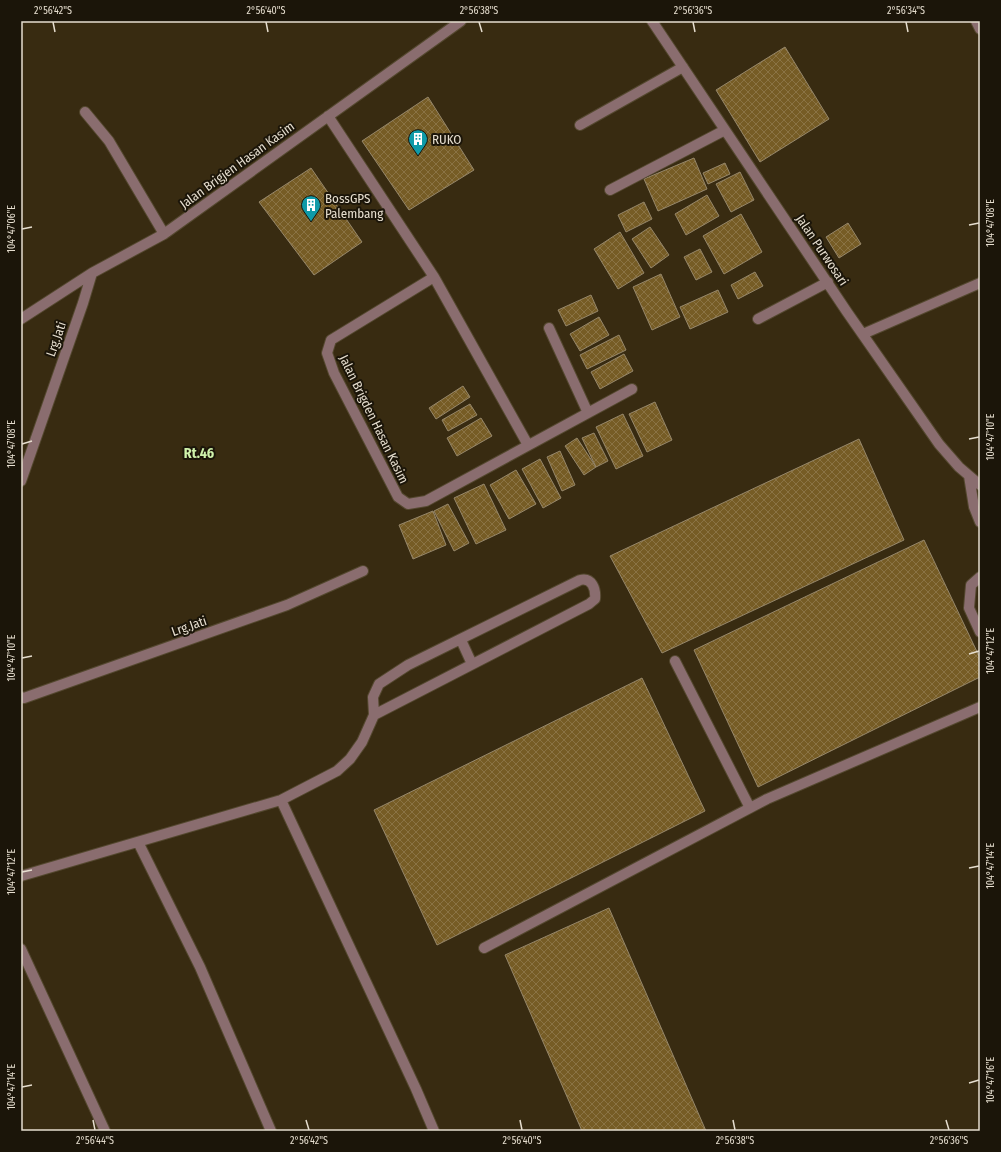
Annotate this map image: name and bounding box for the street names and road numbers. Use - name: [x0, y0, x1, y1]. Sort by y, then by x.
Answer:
- street label: Jalan Brigjen Hasan Kasim: [177, 118, 297, 212]
- street label: Jalan Purwosari: [793, 212, 851, 288]
- street label: Lrg.Jati: [43, 319, 69, 359]
- street label: Jalan Brigden Hasan Kasim: [336, 352, 412, 486]
- street label: Lrg.Jati: [169, 613, 209, 639]

